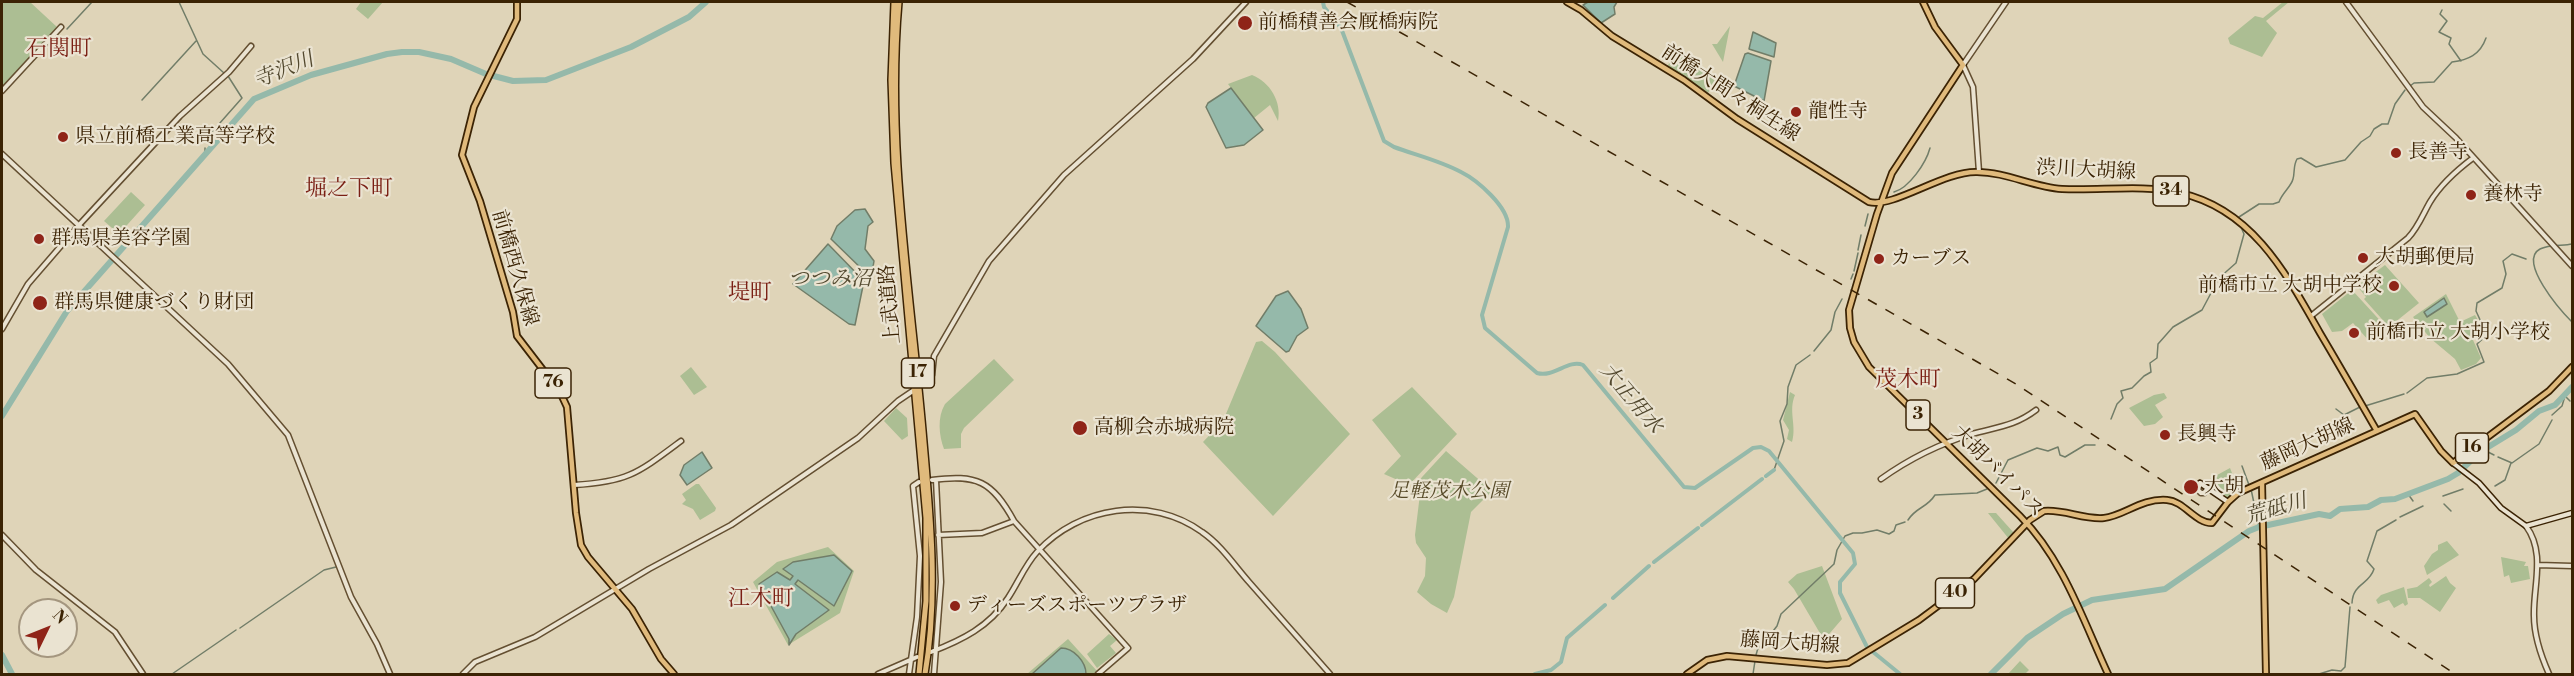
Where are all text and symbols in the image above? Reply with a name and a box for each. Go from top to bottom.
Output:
place label: 前橋積善会厩橋病院 [1258,11,1438,35]
marker: 前橋積善会厩橋病院 [1236,14,1254,32]
district label: 石関町 [26,37,92,63]
street label: 前橋大間々桐生線 [1656,40,1804,148]
water label: 寺沢川 [250,48,318,94]
place label: 龍性寺 [1808,100,1868,124]
marker: 龍性寺 [1789,105,1803,119]
place label: 県立前橋工業高等学校 [75,125,275,149]
marker: 県立前橋工業高等学校 [56,130,70,144]
place label: 長善寺 [2408,141,2468,165]
marker: 長善寺 [2389,146,2403,160]
street label: 渋川大胡線 [2035,156,2137,186]
road number: 34 [2153,176,2189,206]
district label: 堀之下町 [305,177,393,203]
place label: 養林寺 [2483,183,2543,207]
marker: 養林寺 [2464,188,2478,202]
street label: 前橋西久保線 [486,207,542,329]
place label: 群馬県美容学園 [51,227,191,251]
marker: 群馬県美容学園 [32,232,46,246]
place label: 大胡郵便局 [2375,246,2475,270]
place label: カーブス [1891,247,1971,271]
marker: 大胡郵便局 [2356,251,2370,265]
marker: カーブス [1872,252,1886,266]
street label: 上武道路 [876,263,906,345]
water label: つつみ沼 [788,267,872,293]
place label: 前橋市立 大胡中学校 [2198,274,2382,298]
marker: 前橋市立 大胡中学校 [2387,279,2401,293]
district label: 堤町 [728,281,772,307]
place label: 群馬県健康づくり財団 [54,291,254,315]
marker: 群馬県健康づくり財団 [31,294,49,312]
place label: 前橋市立 大胡小学校 [2366,321,2550,345]
marker: 前橋市立 大胡小学校 [2347,326,2361,340]
road number: 17 [902,358,934,388]
water label: 大正用水 [1593,359,1667,439]
road number: 76 [535,368,571,398]
district label: 茂木町 [1875,368,1941,394]
road number: 3 [1906,400,1930,430]
street label: 藤岡大胡線 [2257,414,2359,476]
place label: 高柳会赤城病院 [1094,416,1234,440]
marker: 高柳会赤城病院 [1071,419,1089,437]
street label: 大胡バイパス [1946,421,2048,523]
place label: 長興寺 [2177,423,2237,447]
marker: 長興寺 [2158,428,2172,442]
road number: 16 [2456,433,2488,463]
place label: 大胡 [2204,475,2244,499]
marker: 大胡 [2182,478,2200,496]
park label: 足軽茂木公園 [1389,480,1509,504]
water label: 荒砥川 [2242,489,2310,531]
road number: 40 [1936,578,1974,608]
district label: 江木町 [728,587,794,613]
place label: ディーズスポーツプラザ [967,594,1187,618]
north arrow [18,598,78,658]
marker: ディーズスポーツプラザ [948,599,962,613]
text: N [48,606,71,629]
street label: 藤岡大胡線 [1739,629,1841,659]

